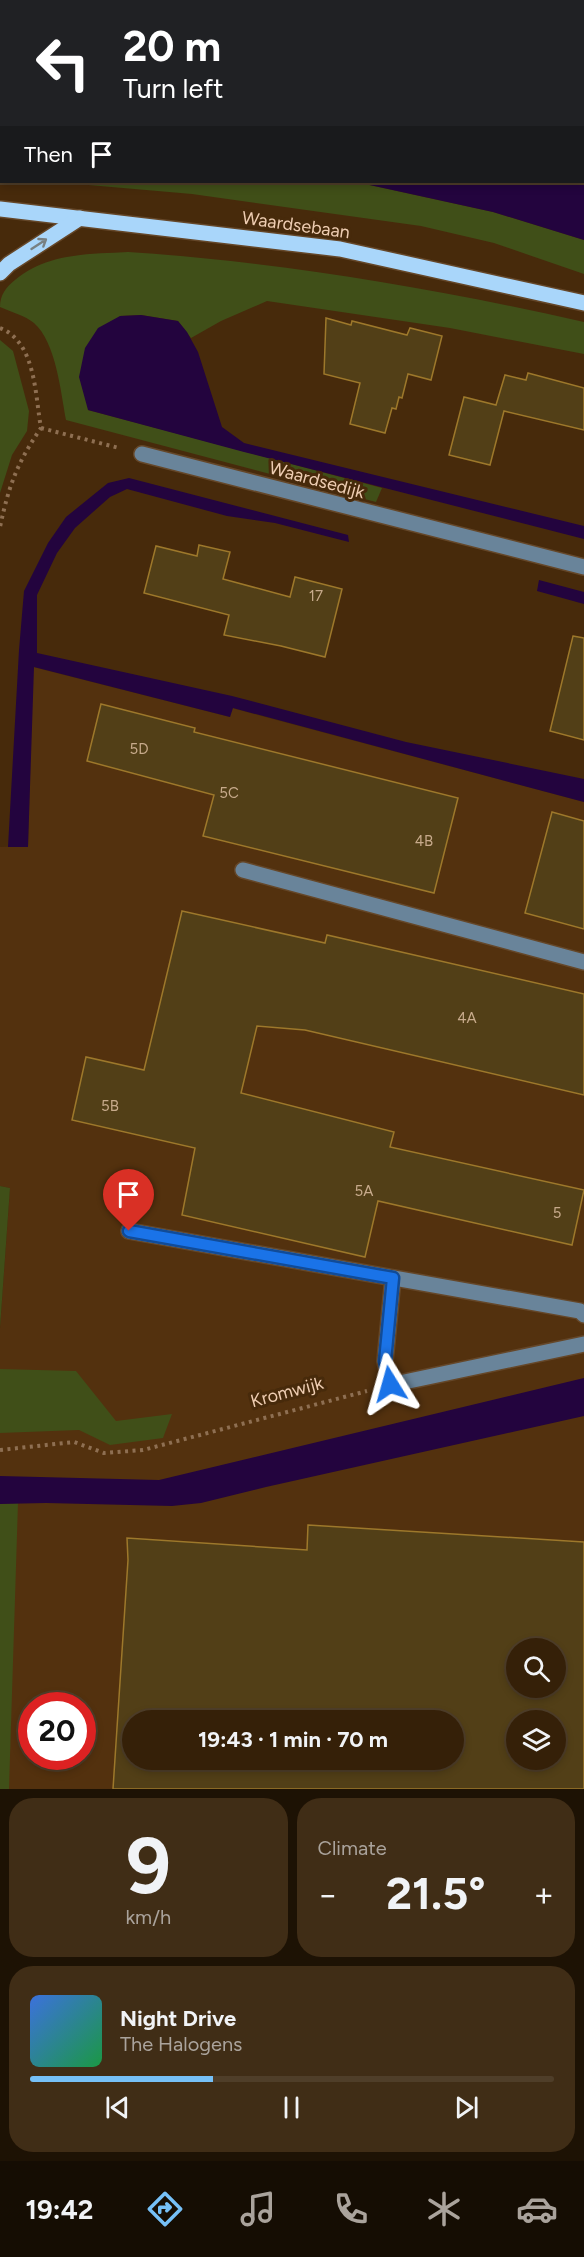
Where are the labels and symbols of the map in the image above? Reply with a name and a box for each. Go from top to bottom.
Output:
street label: Waardsebaan [241,207,351,243]
one-way arrow [30,238,47,250]
street label: Waardsedijk [267,457,367,503]
house number: 17 [309,587,323,605]
house number: 5D [130,740,148,758]
house number: 5C [219,784,239,802]
house number: 4B [415,832,433,850]
house number: 4A [457,1009,477,1027]
house number: 5B [101,1097,119,1115]
pin [103,1169,154,1231]
house number: 5A [355,1182,373,1200]
house number: 5 [553,1204,561,1222]
position arrow [358,1352,422,1416]
street label: Kromwijk [248,1372,326,1412]
speed limit sign: 20 [18,1692,96,1770]

